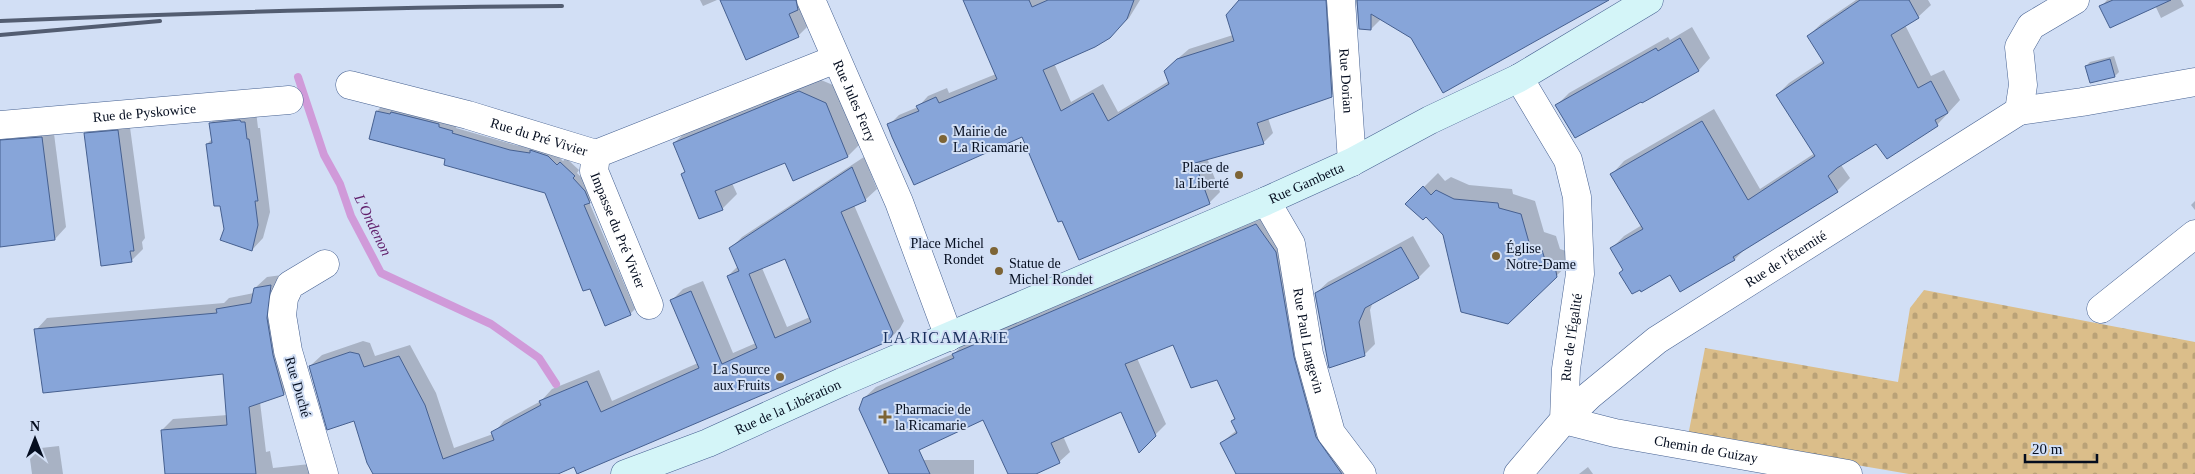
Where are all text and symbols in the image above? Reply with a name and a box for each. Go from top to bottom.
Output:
street label: Rue Dorian [1337,48,1356,114]
street label: Rue Jules Ferry [830,58,879,144]
street label: Rue de Pyskowice [92,101,197,124]
street label: Rue du Pré Vivier [489,115,590,159]
place label: Mairie de La Ricamarie [953,124,1029,155]
marker: Mairie de La Ricamarie [937,133,949,145]
street label: Rue Gambetta [1266,159,1347,206]
place label: Place de la Liberté [1175,160,1229,191]
marker: Place de la Liberté [1233,169,1245,181]
street label: Impasse du Pré Vivier [588,170,649,291]
water label: L'Ondenon [351,191,395,258]
street label: Rue de l'Éternité [1742,227,1829,290]
place label: Place Michel Rondet [911,236,984,267]
place label: Église Notre-Dame [1506,240,1576,272]
marker: Place Michel Rondet [988,245,1000,257]
marker: Église Notre-Dame [1490,250,1502,262]
place label: Statue de Michel Rondet [1009,256,1093,287]
marker: Statue de Michel Rondet [993,265,1005,277]
street label: Rue Paul Langevin [1291,287,1327,395]
street label: Rue de l'Égalité [1558,292,1585,382]
district label: LA RICAMARIE [883,329,1009,346]
street label: Rue Duché [282,355,314,419]
place label: La Source aux Fruits [713,362,770,393]
marker: La Source aux Fruits [774,371,786,383]
street label: Rue de la Libération [732,376,843,437]
place label: Pharmacie de la Ricamarie [895,402,971,433]
marker: Pharmacie de la Ricamarie [879,411,891,423]
north arrow [10,414,60,464]
text: N [30,419,40,434]
scale bar [2025,432,2098,464]
street label: Chemin de Guizay [1653,433,1759,465]
text: 20 m [2032,441,2063,457]

